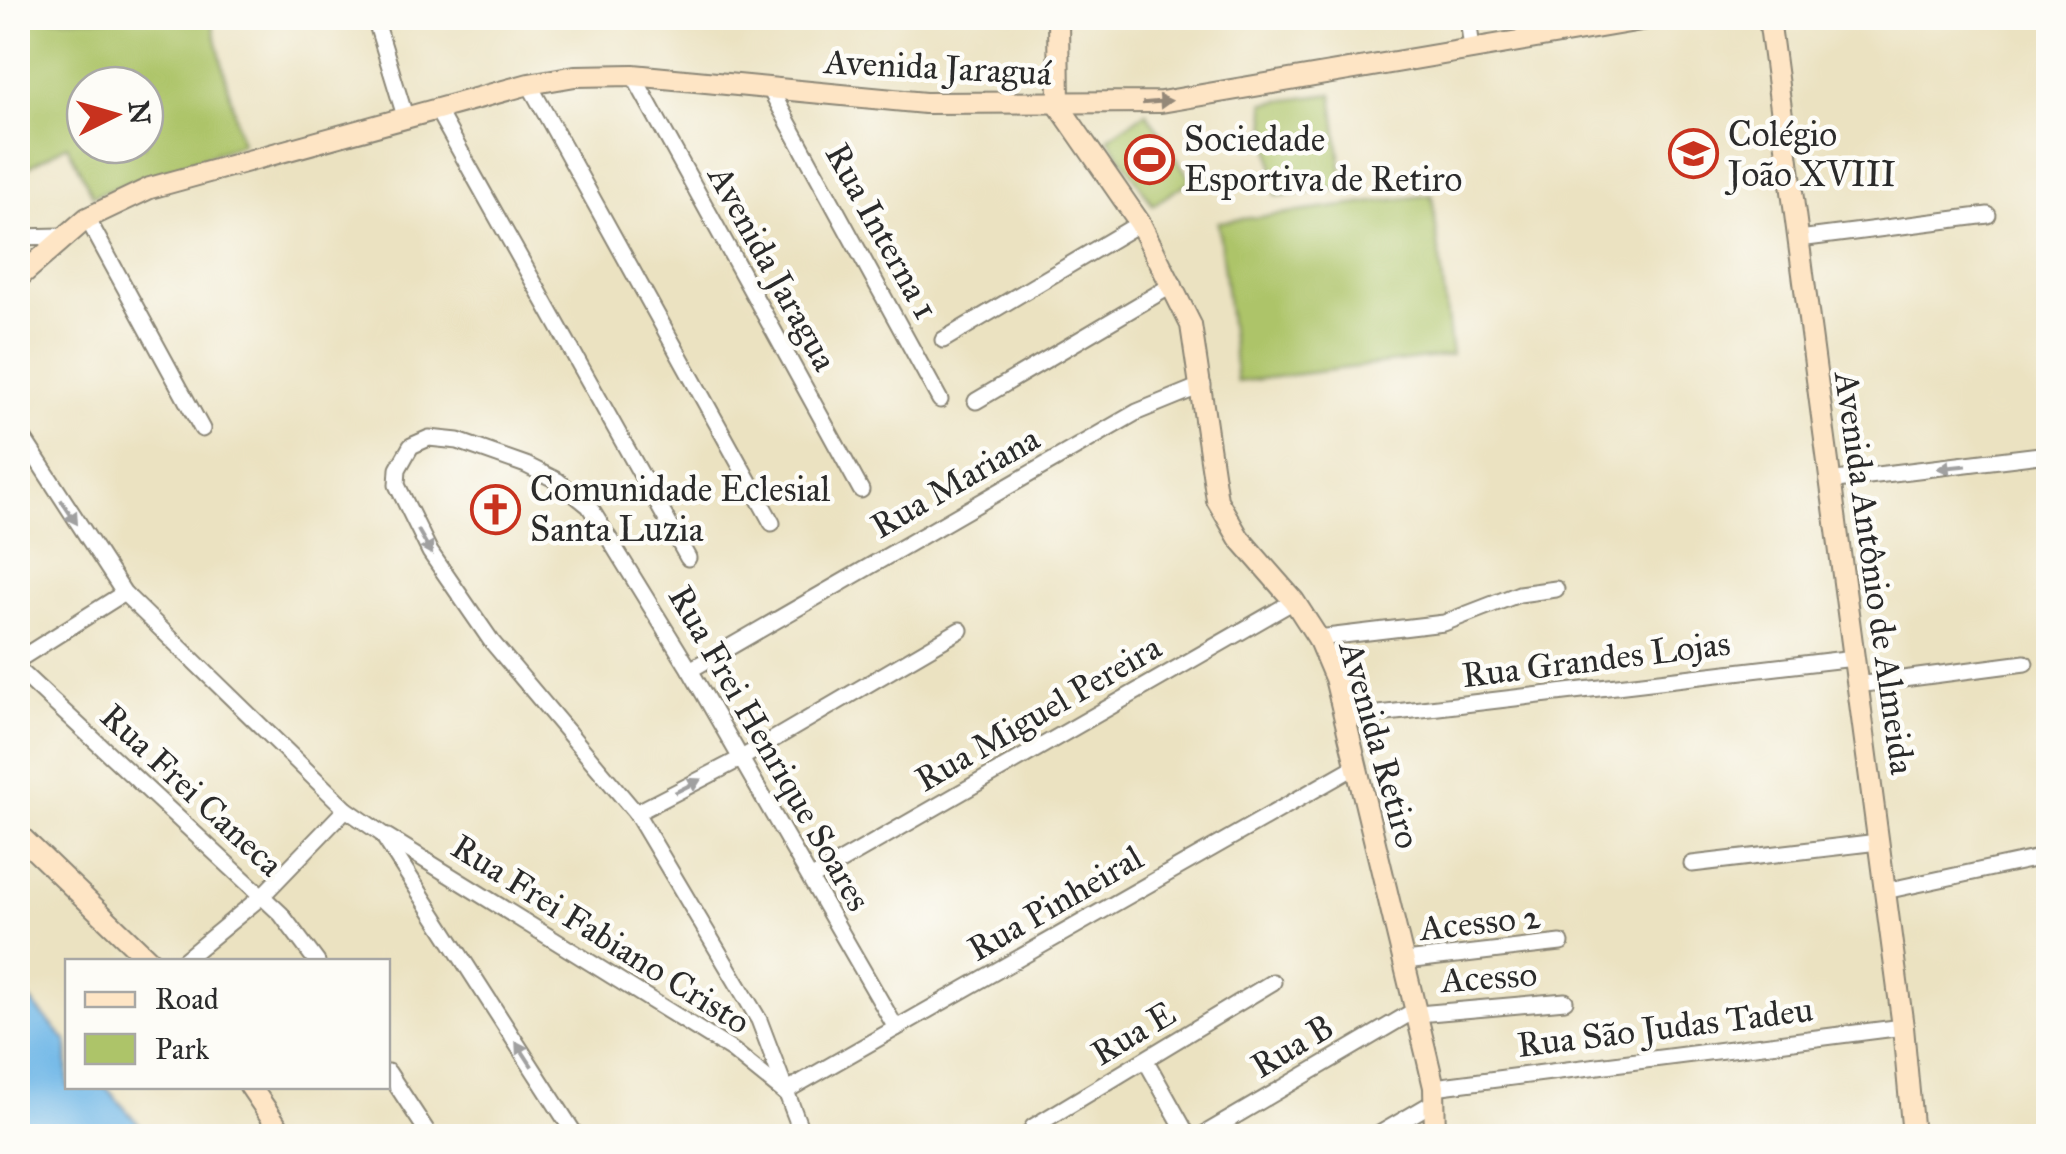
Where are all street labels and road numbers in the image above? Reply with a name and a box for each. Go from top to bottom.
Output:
street label: Avenida Jaraguá [821,40,1053,95]
street label: Rua Interna 1 [816,136,947,327]
street label: Avenida Jaragua [698,157,847,378]
street label: Avenida Antônio de Almeida [1825,367,1924,777]
street label: Rua Mariana [863,417,1047,548]
street label: Rua Frei Henrique Soares [659,578,880,919]
street label: Rua Grandes Lojas [1459,622,1733,697]
street label: Rua Miguel Pereira [908,626,1169,801]
street label: Avenida Retiro [1329,635,1430,854]
street label: Rua Frei Caneca [92,695,292,886]
street label: Rua Frei Fabiano Cristo [443,825,758,1044]
street label: Rua Pinheiral [960,836,1151,971]
street label: Acesso 2 [1416,895,1543,950]
street label: Acesso [1438,953,1539,1002]
street label: Rua São Judas Tadeu [1515,988,1815,1067]
street label: Rua E [1083,992,1183,1075]
street label: Rua B [1243,1005,1341,1088]

